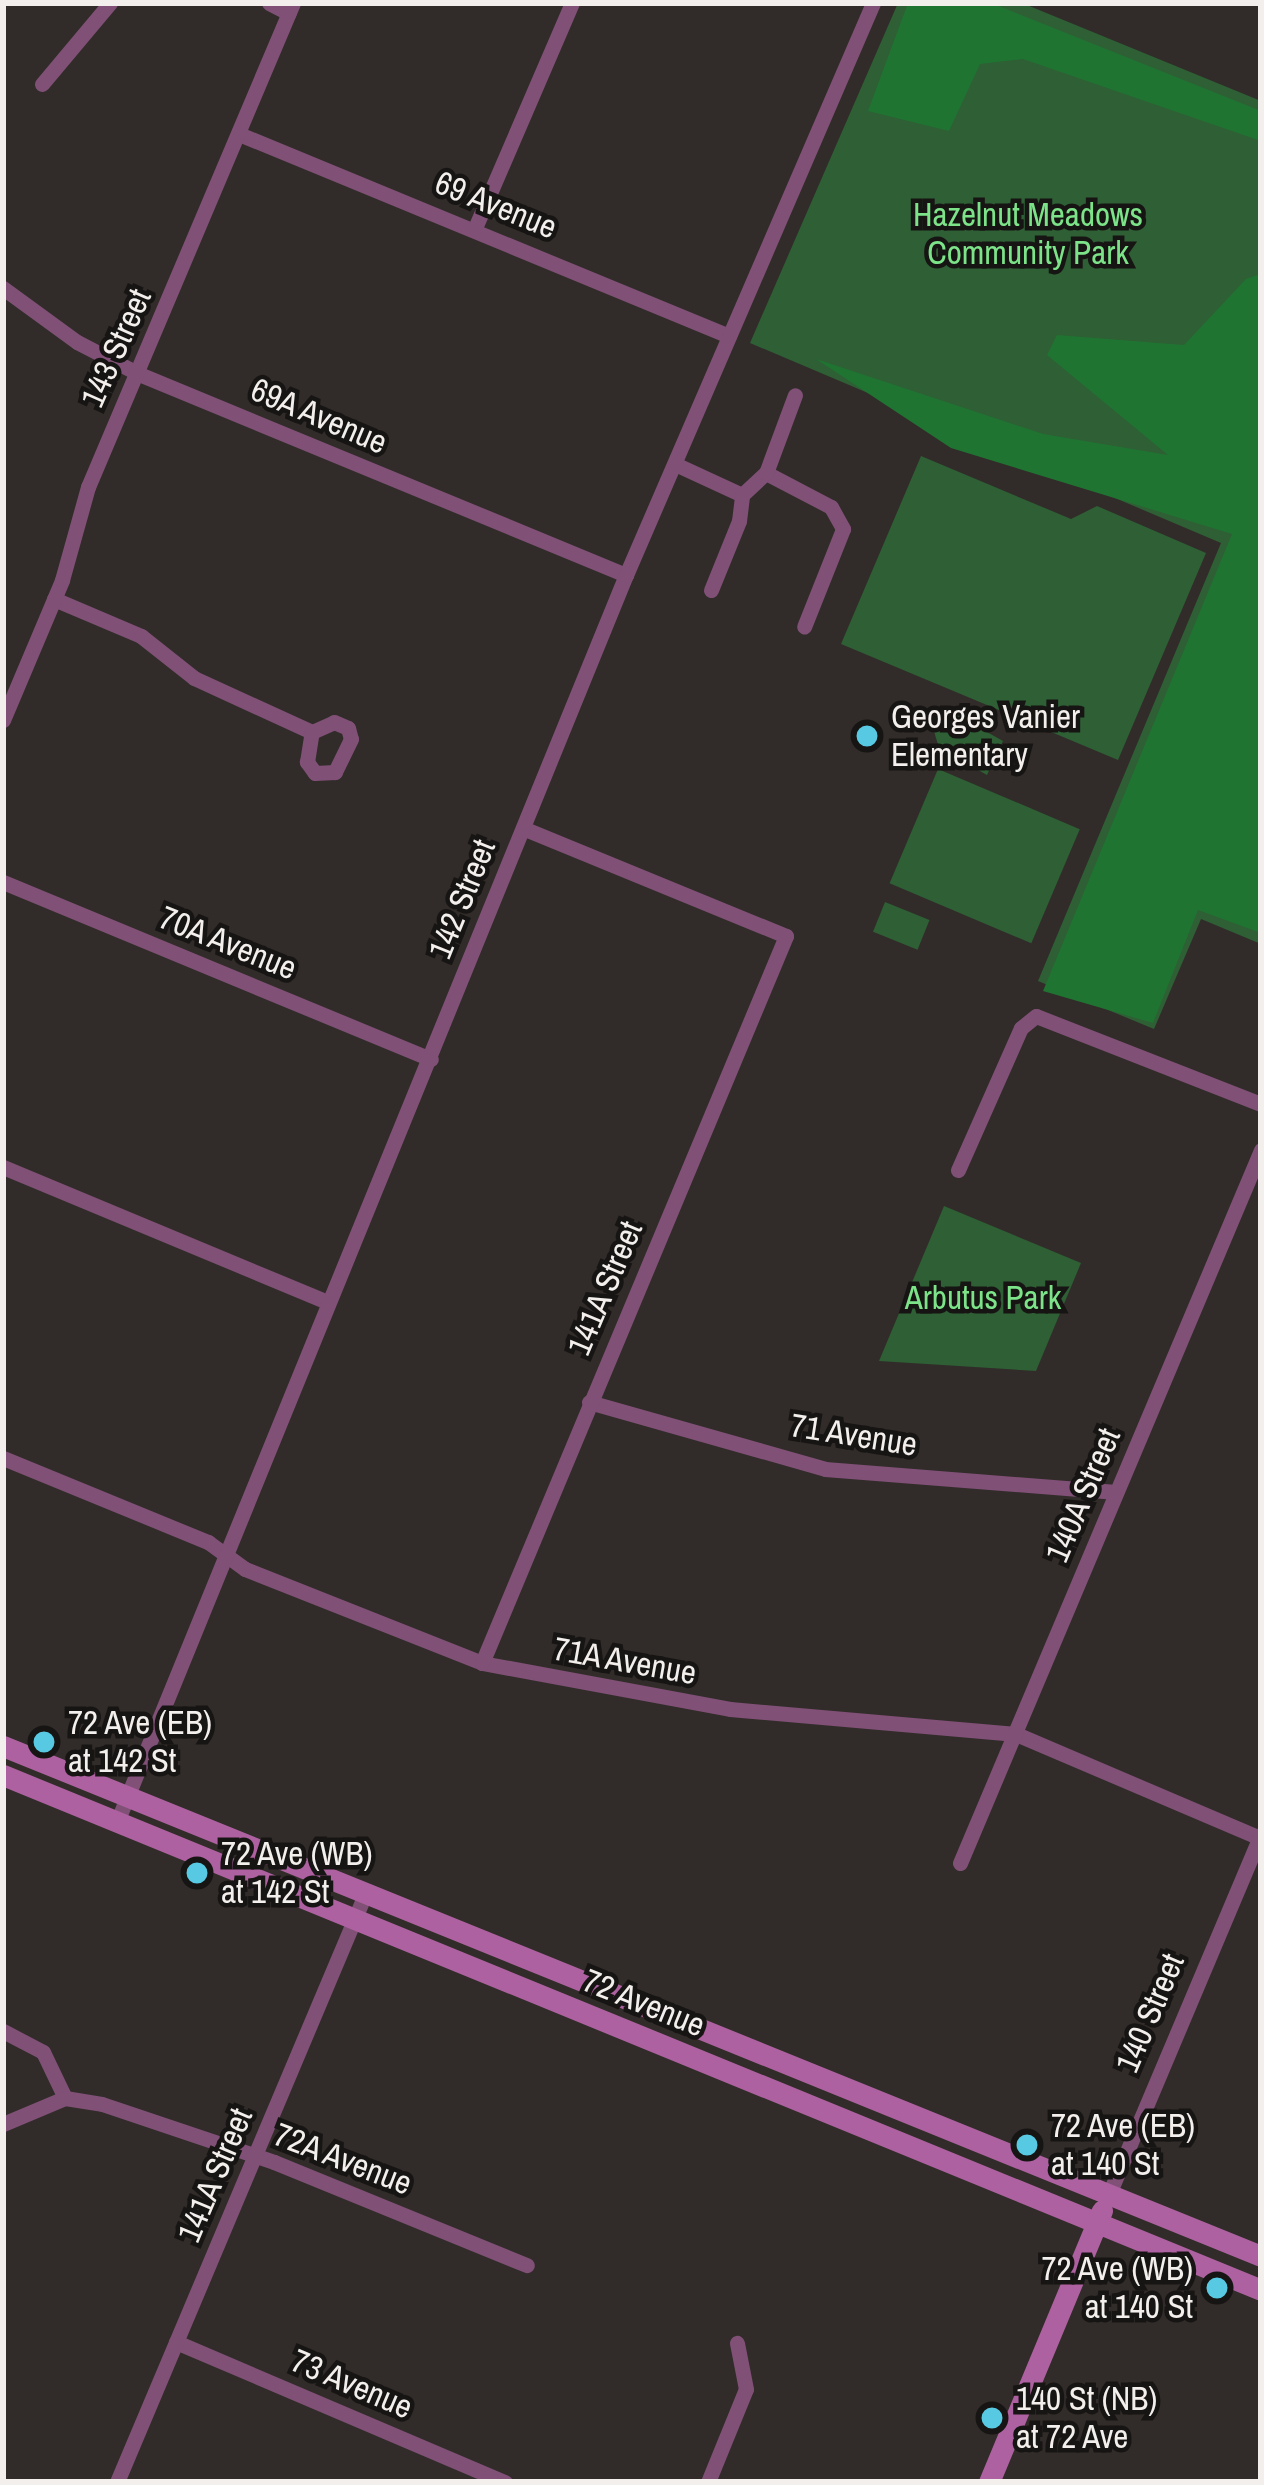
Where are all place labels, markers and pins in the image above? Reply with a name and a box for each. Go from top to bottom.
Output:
place label: Georges Vanier Elementary [891,697,1080,775]
marker: Georges Vanier Elementary [854,723,880,749]
place label: 72 Ave (EB) at 142 St [68,1703,213,1781]
marker: 72 Ave (EB) at 142 St [31,1729,57,1755]
place label: 72 Ave (WB) at 142 St [221,1834,374,1912]
marker: 72 Ave (WB) at 142 St [184,1860,210,1886]
place label: 72 Ave (EB) at 140 St [1051,2106,1196,2184]
marker: 72 Ave (EB) at 140 St [1014,2132,1040,2158]
place label: 72 Ave (WB) at 140 St [1040,2249,1193,2327]
marker: 72 Ave (WB) at 140 St [1204,2275,1230,2301]
place label: 140 St (NB) at 72 Ave [1016,2379,1157,2457]
marker: 140 St (NB) at 72 Ave [979,2405,1005,2431]

